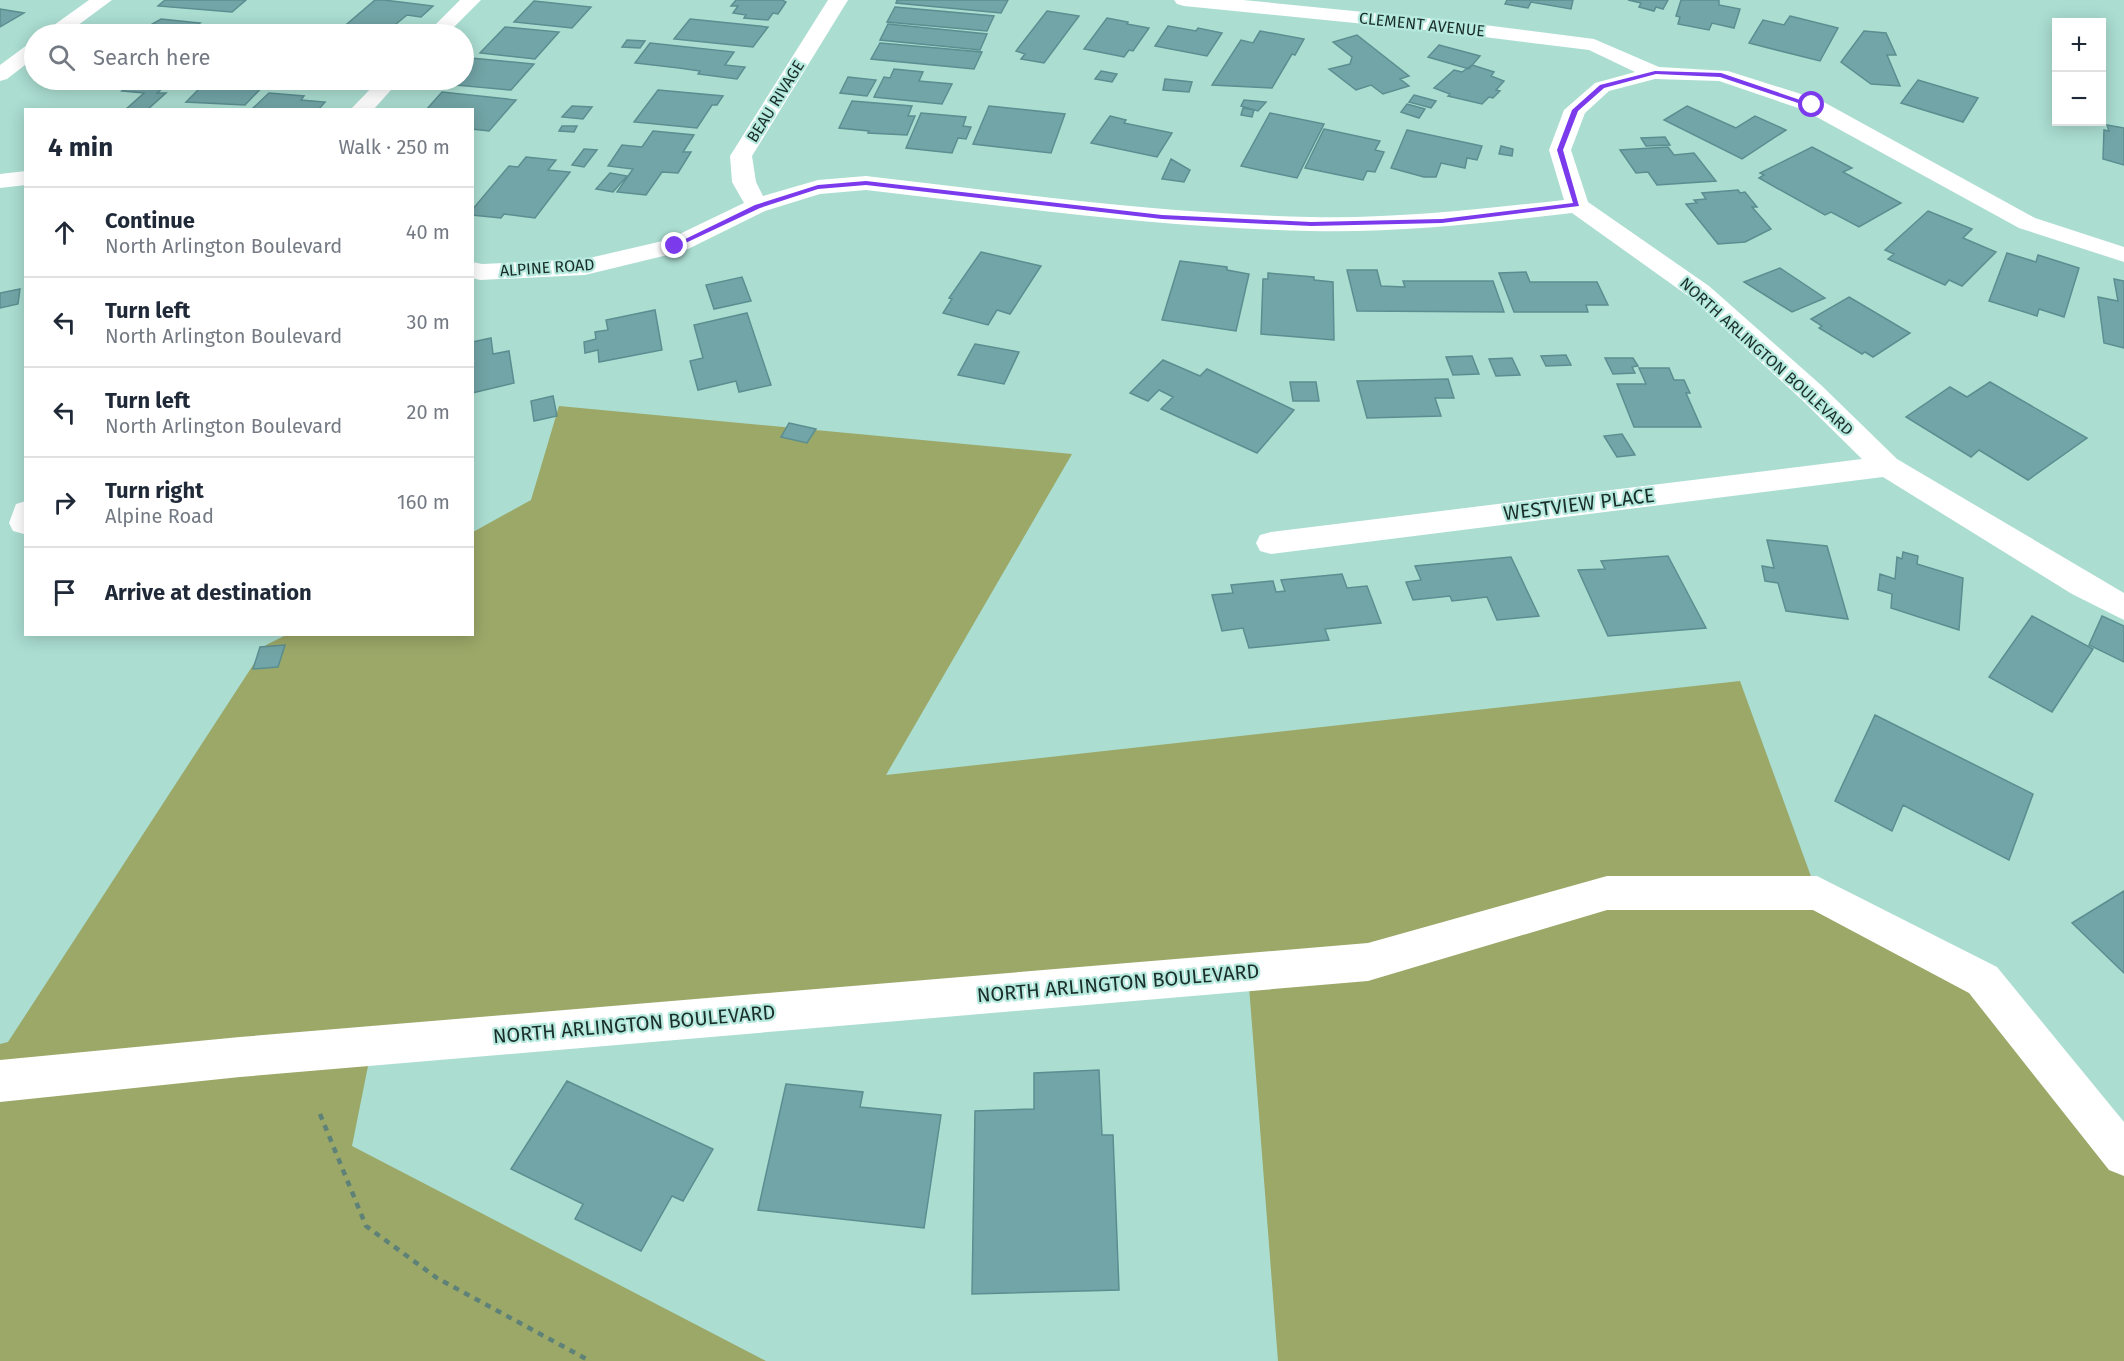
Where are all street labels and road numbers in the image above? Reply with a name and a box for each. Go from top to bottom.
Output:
street label: CLEMENT AVENUE [1358,8,1486,41]
street label: BEAU RIVAGE [743,57,808,146]
street label: ALPINE ROAD [499,255,595,280]
street label: NORTH ARLINGTON BOULEVARD [1676,273,1857,439]
street label: WESTVIEW PLACE [1502,483,1656,525]
street label: NORTH ARLINGTON BOULEVARD [976,959,1260,1007]
street label: NORTH ARLINGTON BOULEVARD [492,1000,776,1048]

